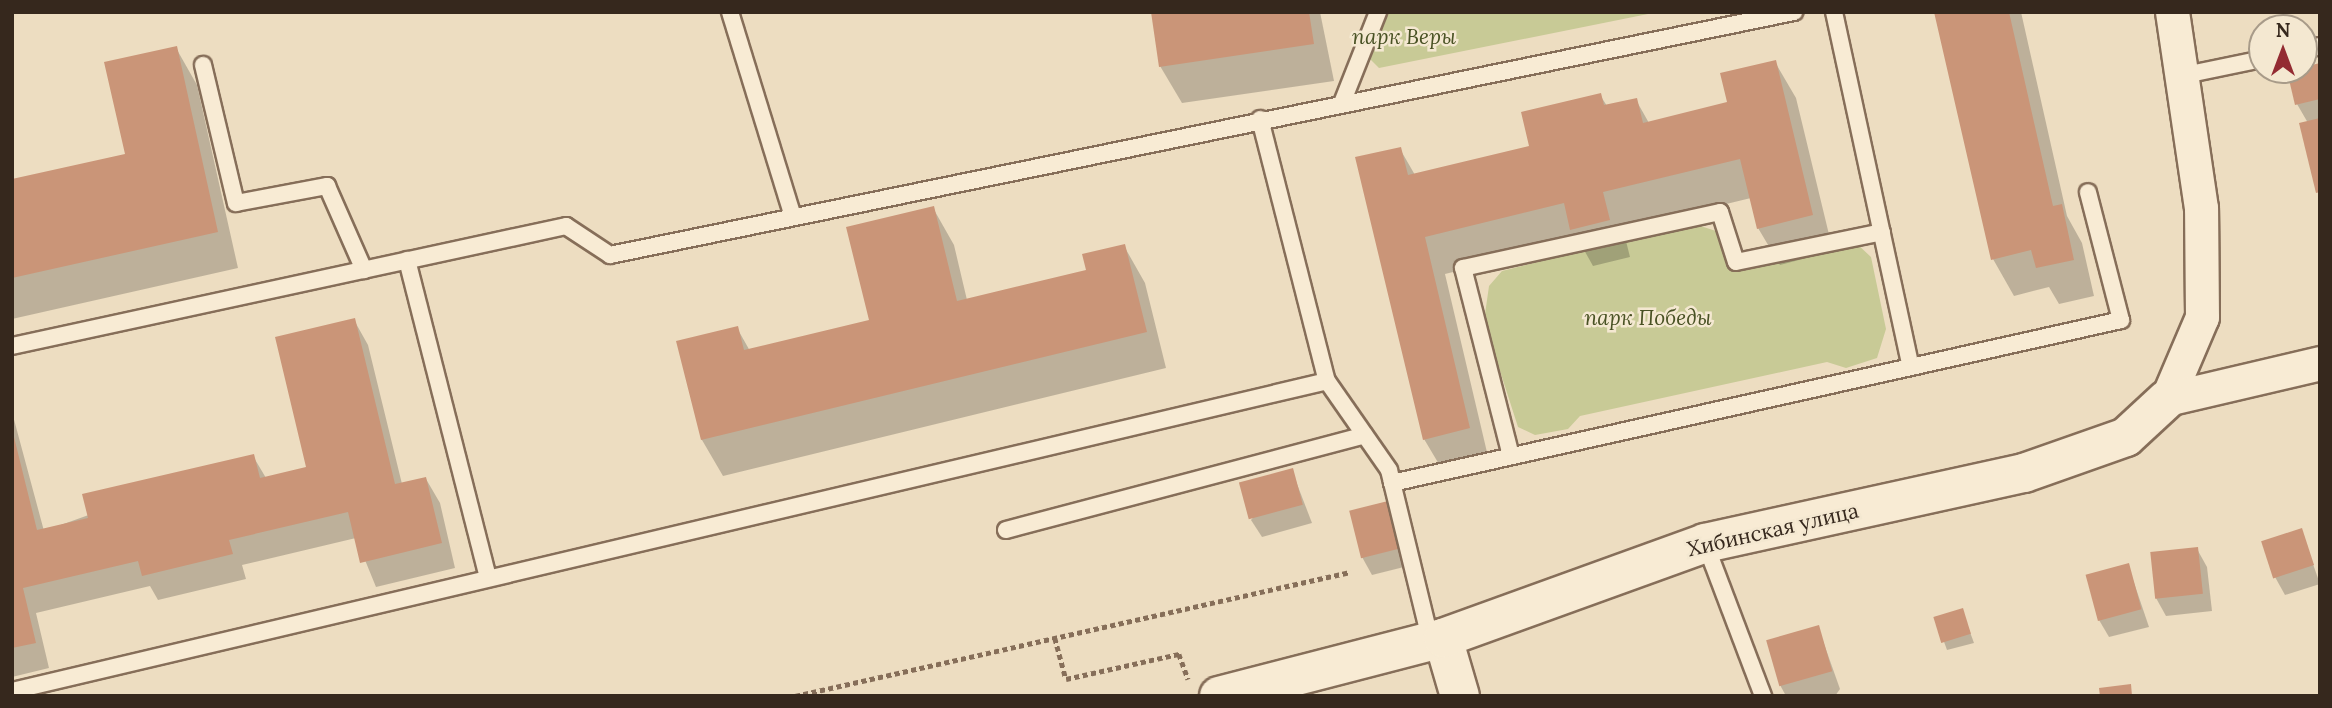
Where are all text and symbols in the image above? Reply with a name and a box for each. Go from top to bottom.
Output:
north arrow [2248,14,2318,84]
text: N [2276,18,2290,42]
park label: парк Веры [1352,24,1456,50]
park label: парк Победы [1584,305,1712,331]
street label: Хибинская улица [1685,498,1861,562]

